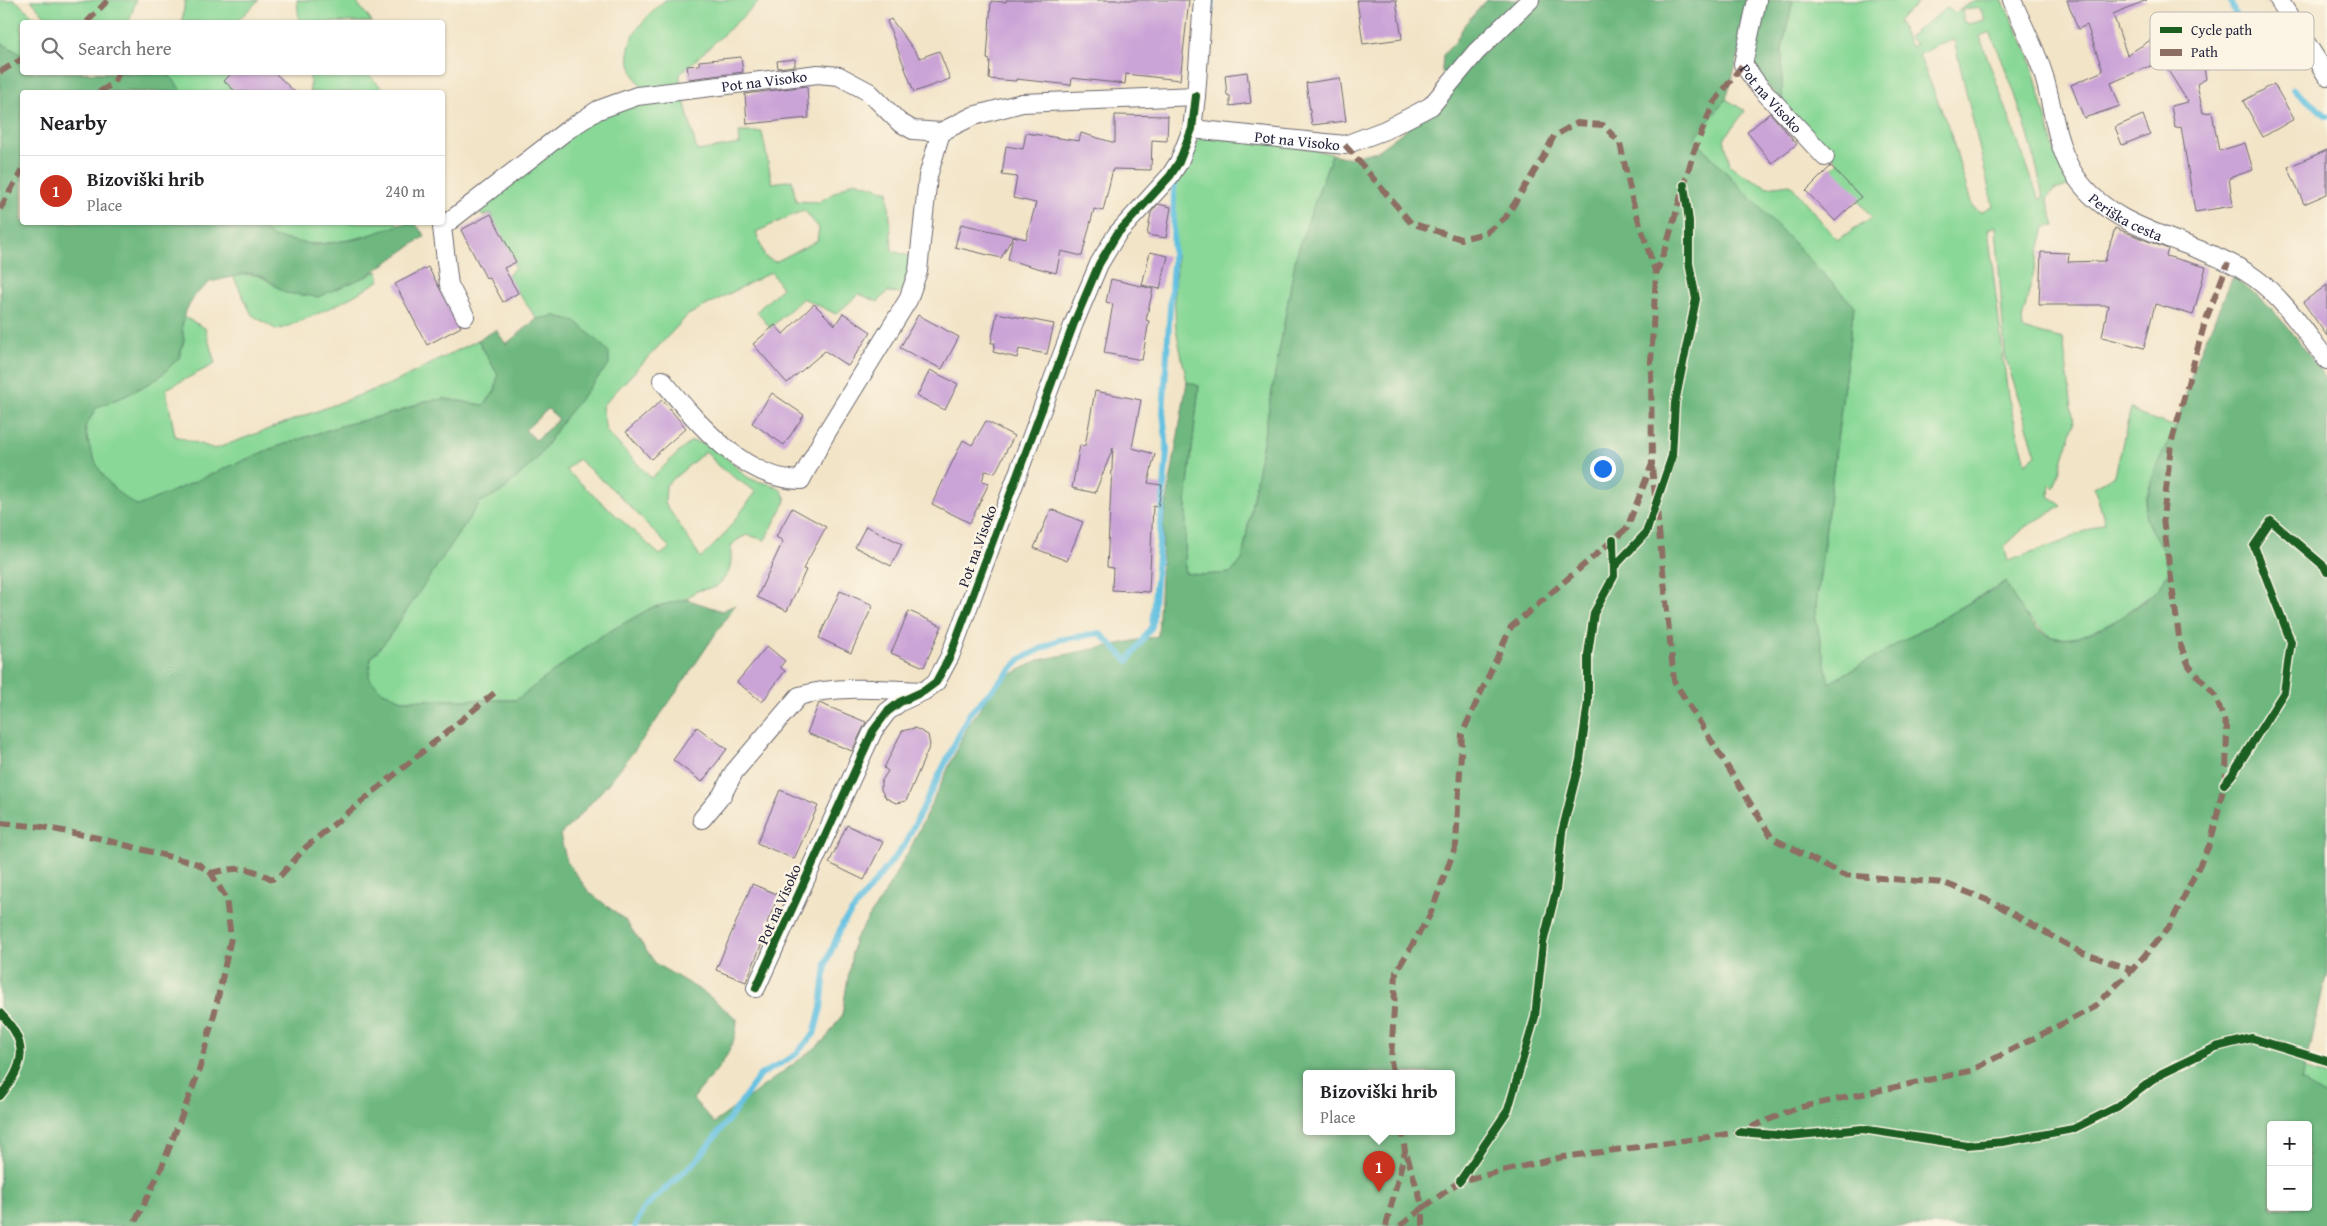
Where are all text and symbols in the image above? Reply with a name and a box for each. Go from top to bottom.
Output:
legend [2150,12,2314,70]
search box [20,20,445,75]
text: Cycle path [2191,20,2252,40]
icon: search [38,34,66,62]
text: Search here [78,34,172,62]
text: Path [2191,42,2218,62]
street label: Pot na Visoko [1735,59,1808,138]
street label: Pot na Visoko [720,65,808,96]
text: Nearby [40,107,107,138]
street label: Pot na Visoko [1254,125,1342,155]
text: Bizoviški hrib [87,165,204,193]
text: 1 [52,179,60,203]
text: 240 m [385,179,425,203]
street label: Periška cesta [2085,188,2166,245]
text: Place [87,193,122,217]
your location [1590,456,1616,482]
street label: Pot na Visoko [952,502,1002,590]
street label: Pot na Visoko [752,860,806,947]
popup [1303,1070,1455,1135]
text: Bizoviški hrib [1320,1077,1438,1105]
text: Place [1320,1105,1356,1129]
map controls [2267,1121,2312,1211]
button: + [2267,1121,2312,1166]
pin: 1 [1363,1151,1395,1192]
button: − [2267,1166,2312,1211]

